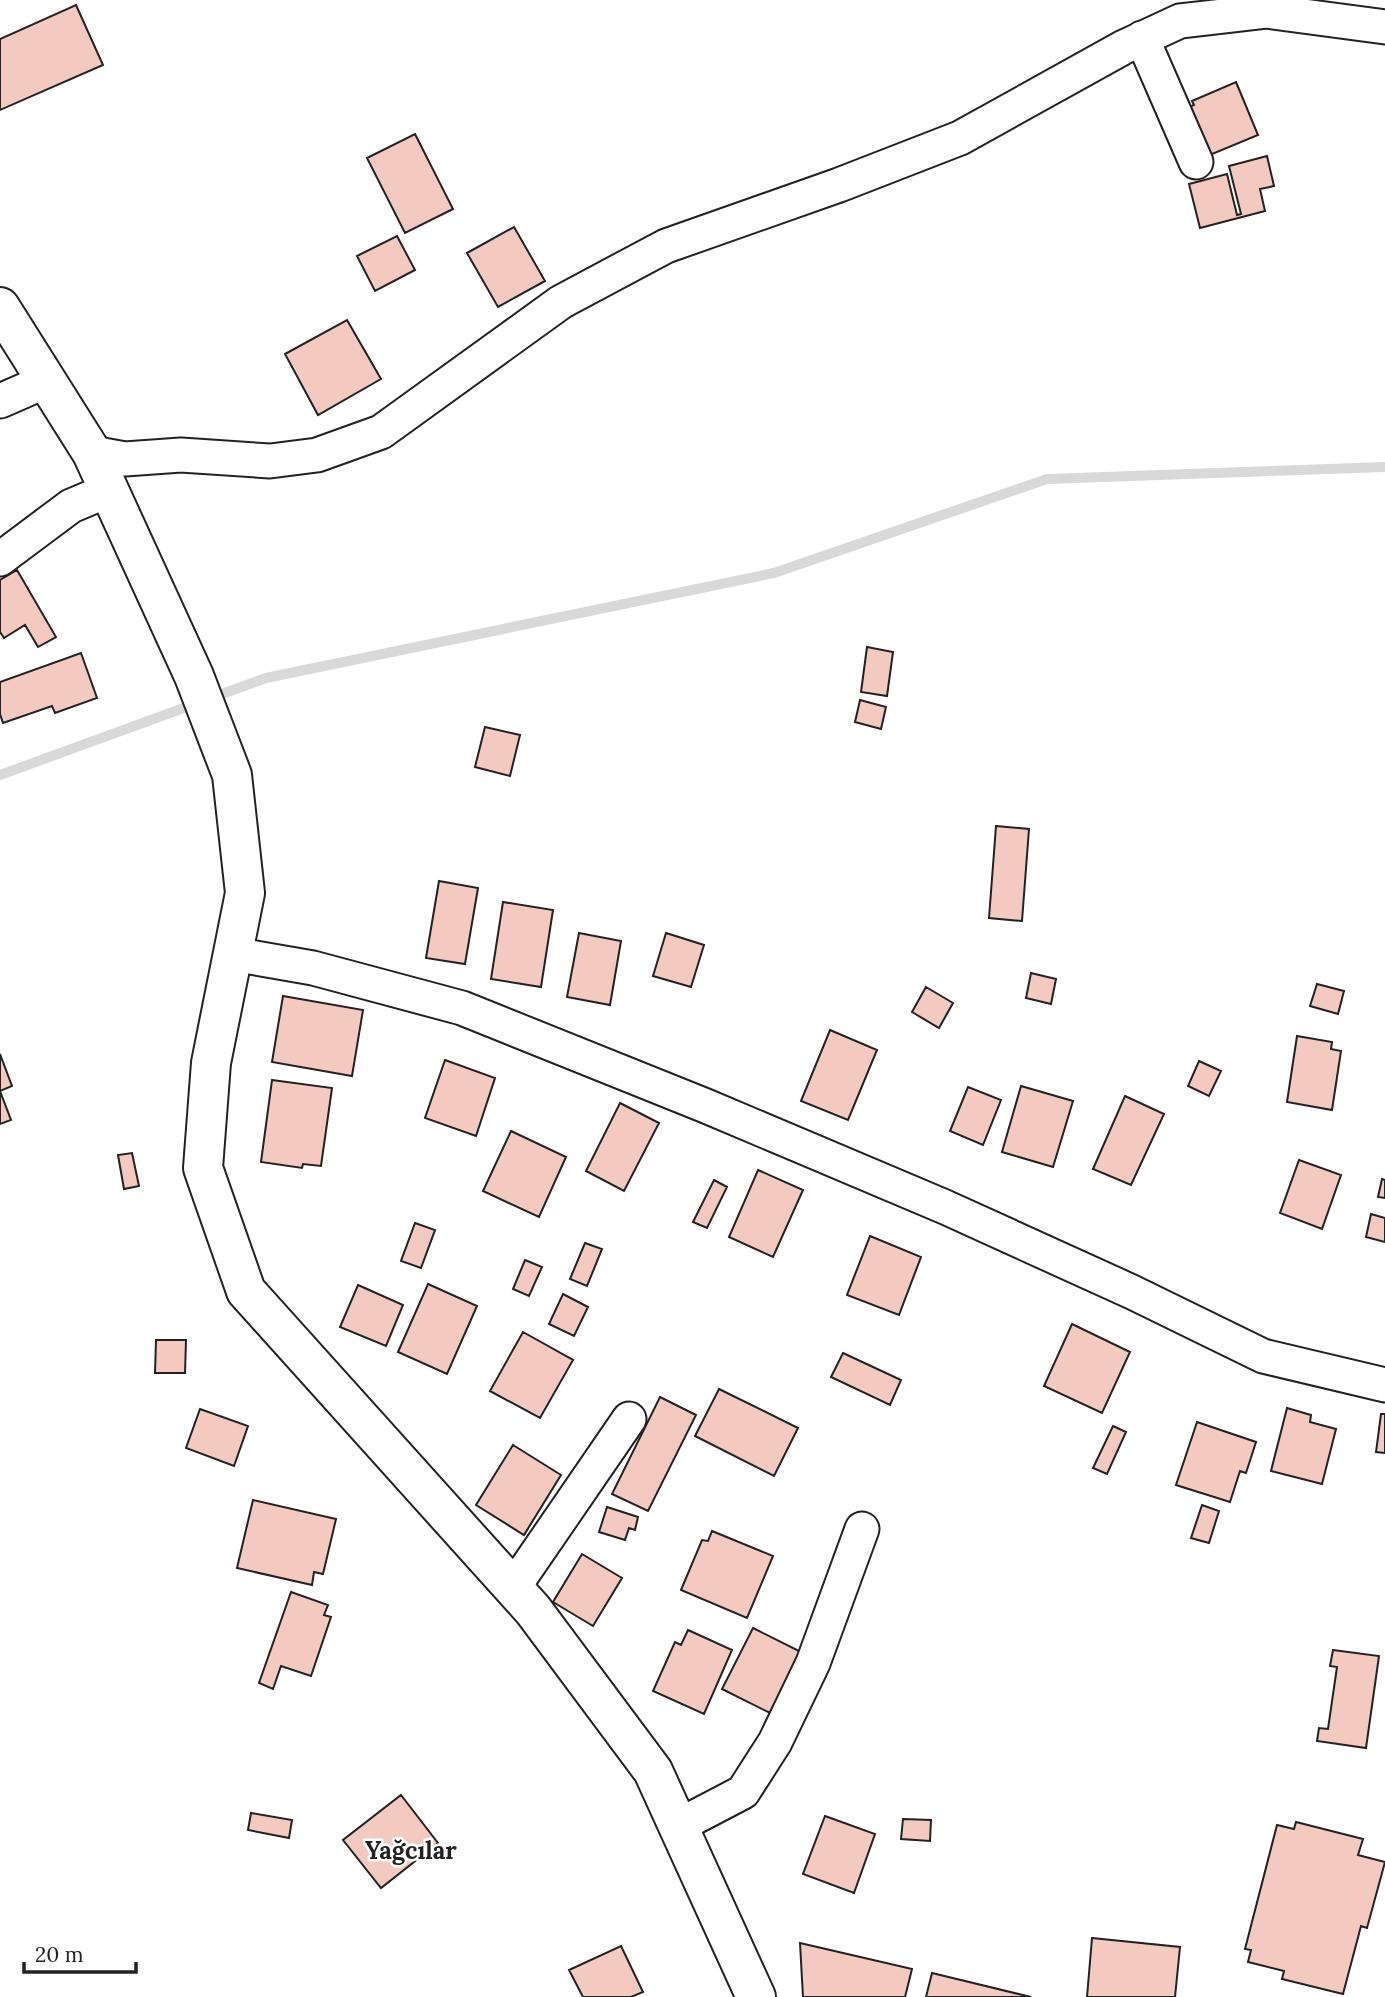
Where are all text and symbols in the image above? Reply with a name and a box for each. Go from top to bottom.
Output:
district label: Yağcılar [365,1835,457,1866]
scale bar [24,1930,136,1974]
text: 20 m [35,1941,84,1968]

